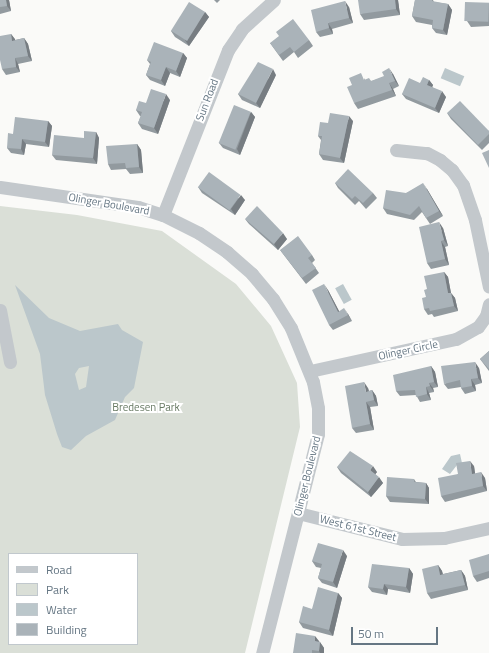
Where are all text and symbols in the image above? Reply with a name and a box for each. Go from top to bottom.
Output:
street label: Sun Road [193,77,221,123]
street label: Olinger Boulevard [67,190,151,218]
street label: Olinger Circle [377,337,439,363]
park label: Bredesen Park [112,400,180,414]
street label: Olinger Boulevard [291,435,323,517]
street label: West 61st Street [318,512,398,544]
legend [8,553,138,645]
text: Road [46,560,72,579]
text: Park [46,580,69,599]
text: Water [46,600,77,619]
scale bar [353,619,440,645]
text: Building [46,620,87,639]
text: 50 m [358,624,384,643]

